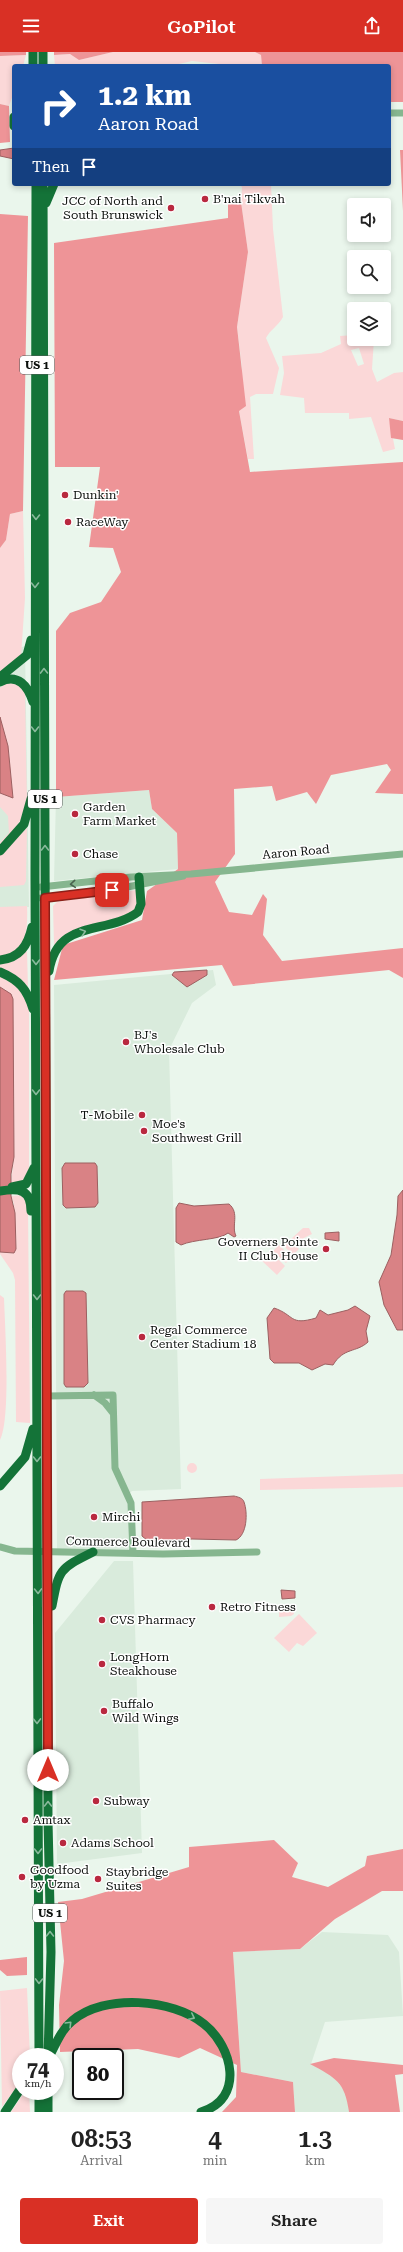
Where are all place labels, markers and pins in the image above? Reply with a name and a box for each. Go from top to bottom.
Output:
place label: B'nai Tikvah [213,192,285,206]
place label: JCC of North and South Brunswick [62,194,163,222]
marker: B'nai Tikvah [200,194,210,204]
marker: JCC of North and South Brunswick [166,203,176,213]
place label: Dunkin' [73,488,119,502]
marker: Dunkin' [60,490,70,500]
place label: RaceWay [76,515,129,529]
marker: RaceWay [63,517,73,527]
place label: Garden Farm Market [83,800,157,828]
marker: Garden Farm Market [70,809,80,819]
place label: Chase [83,847,119,861]
marker: Chase [70,849,80,859]
pin [95,873,129,907]
place label: BJ's Wholesale Club [134,1028,225,1056]
marker: BJ's Wholesale Club [121,1037,131,1047]
place label: T-Mobile [81,1108,134,1122]
marker: T-Mobile [137,1110,147,1120]
place label: Moe's Southwest Grill [152,1117,242,1145]
marker: Moe's Southwest Grill [139,1126,149,1136]
place label: Governers Pointe II Club House [218,1235,318,1263]
marker: Governers Pointe II Club House [321,1244,331,1254]
place label: Regal Commerce Center Stadium 18 [150,1323,257,1351]
marker: Regal Commerce Center Stadium 18 [137,1332,147,1342]
place label: Mirchi [102,1510,141,1524]
marker: Mirchi [89,1512,99,1522]
place label: Retro Fitness [220,1600,296,1614]
marker: Retro Fitness [207,1602,217,1612]
place label: CVS Pharmacy [110,1613,197,1627]
marker: CVS Pharmacy [97,1615,107,1625]
place label: LongHorn Steakhouse [110,1650,177,1678]
marker: LongHorn Steakhouse [97,1659,107,1669]
place label: Buffalo Wild Wings [112,1697,179,1725]
marker: Buffalo Wild Wings [99,1706,109,1716]
place label: Subway [104,1794,150,1808]
marker: Subway [91,1796,101,1806]
place label: Amtax [33,1813,70,1827]
marker: Amtax [20,1815,30,1825]
place label: Adams School [71,1836,154,1850]
marker: Adams School [58,1838,68,1848]
place label: Goodfood by Uzma [30,1863,89,1891]
place label: Staybridge Suites [106,1865,169,1893]
marker: Goodfood by Uzma [17,1872,27,1882]
marker: Staybridge Suites [93,1874,103,1884]

